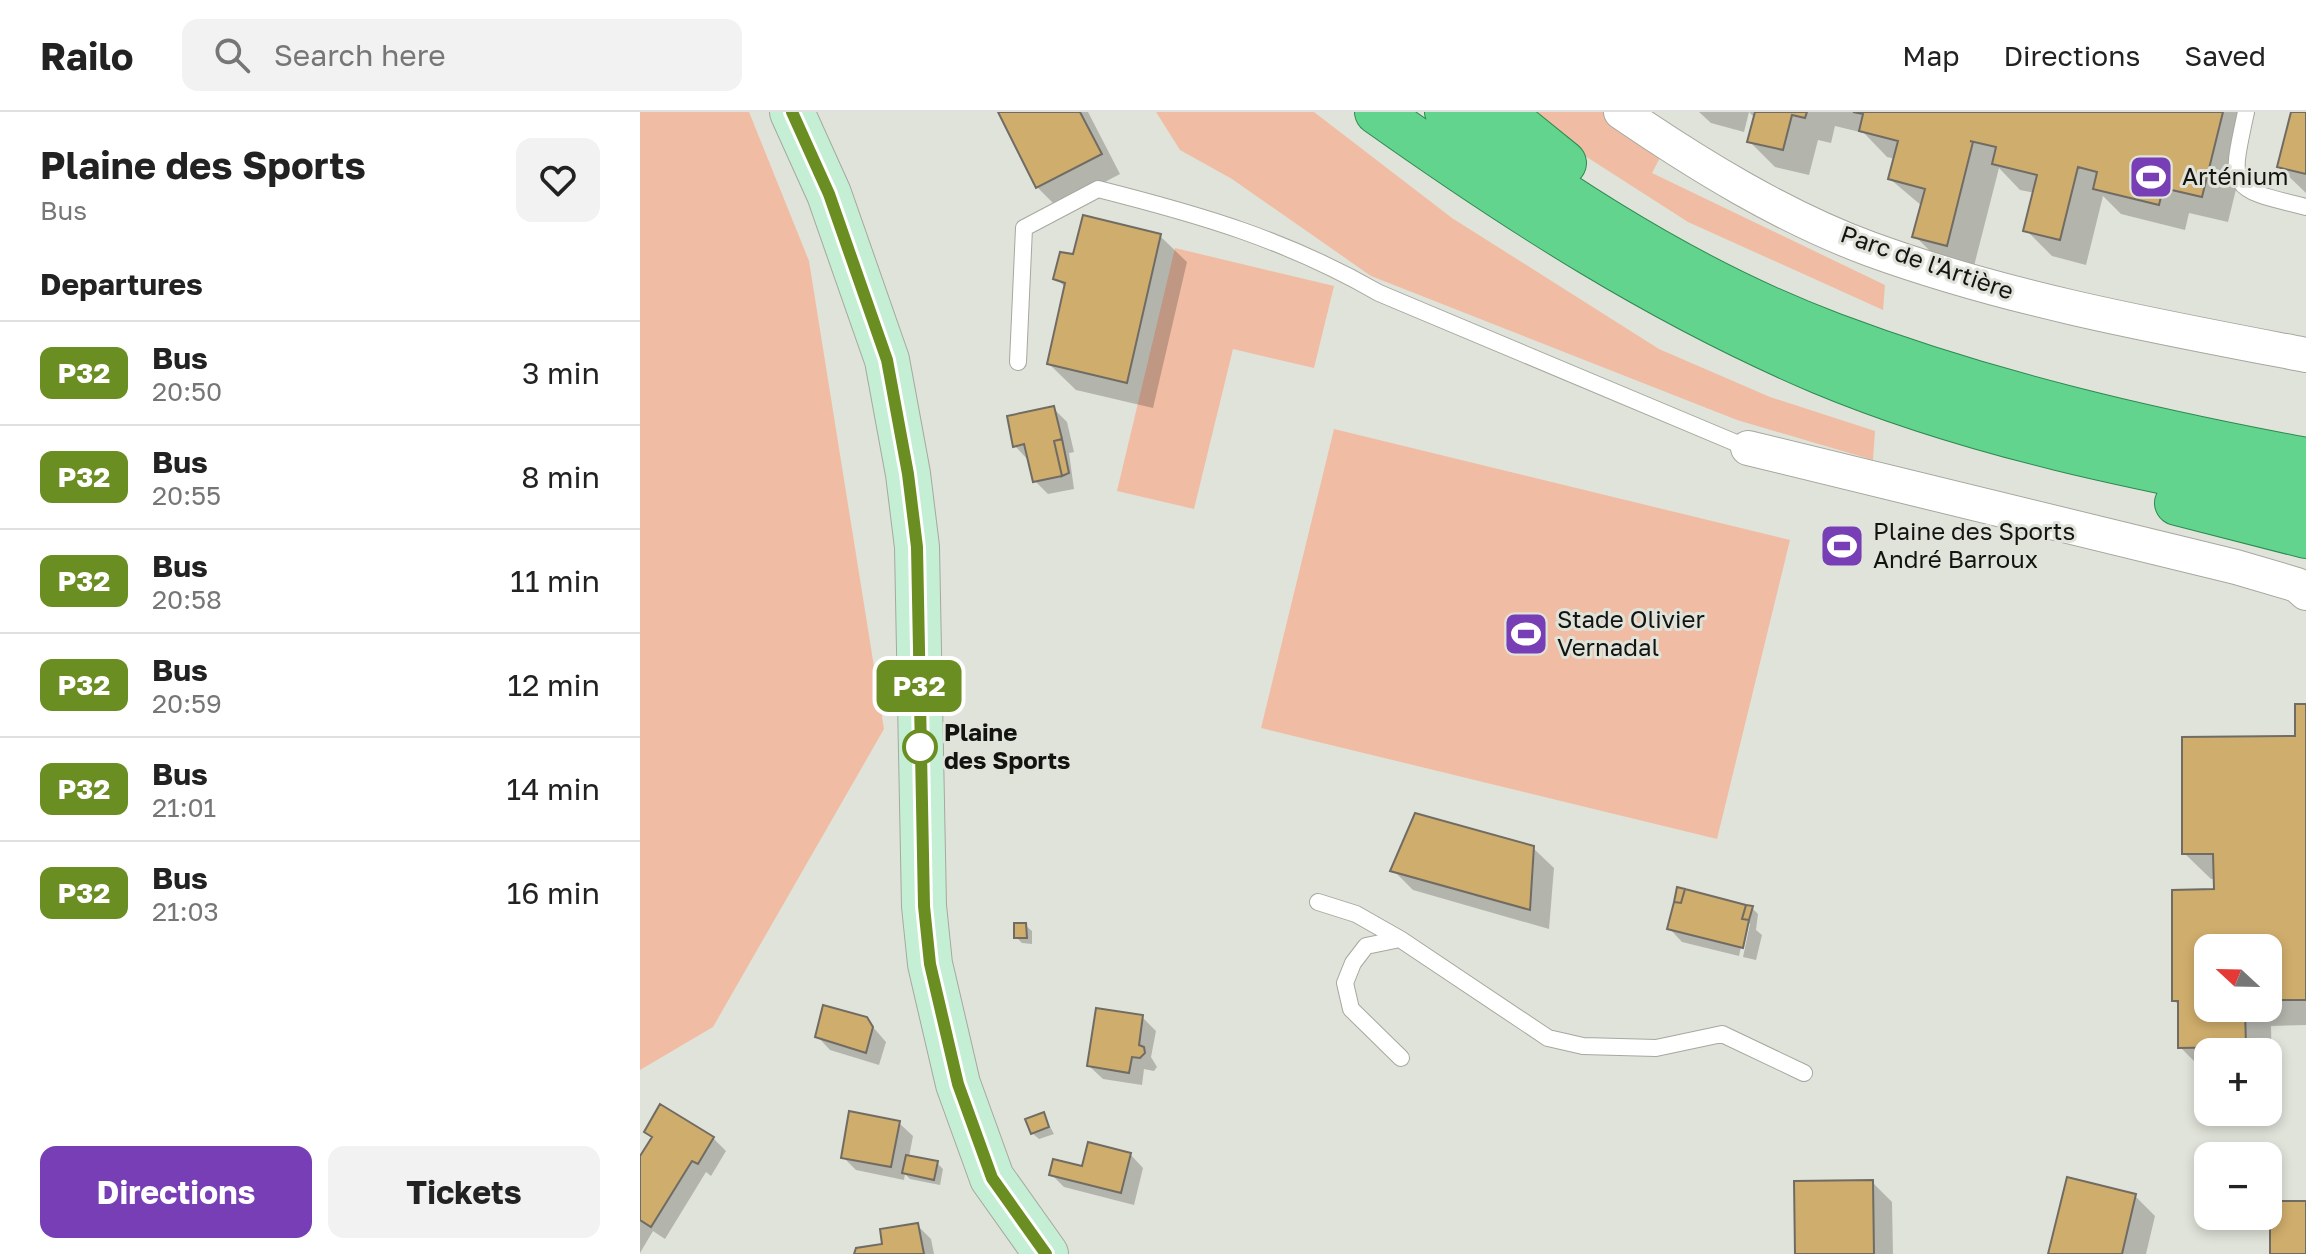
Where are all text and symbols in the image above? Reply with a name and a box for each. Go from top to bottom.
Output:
search box [182,19,742,91]
text: Railo [40,33,134,78]
icon: search [210,33,254,77]
text: Search here [274,37,446,73]
text: Map [1902,39,1959,72]
text: Directions [2003,39,2140,72]
text: Saved [2184,39,2266,72]
button: heart [516,138,600,222]
text: Plaine des Sports [40,142,366,187]
sports icon: Arténium [2127,153,2175,201]
place label: Arténium [2182,161,2288,190]
text: Bus [40,195,87,226]
street label: Parc de l'Artière [1837,218,2018,305]
text: Departures [40,266,203,302]
text: Bus [152,340,208,376]
text: 3 min [522,355,600,391]
text: P32 [58,356,110,389]
text: 20:50 [152,376,222,407]
text: Bus [152,444,208,480]
text: 8 min [521,459,600,495]
text: P32 [58,460,110,493]
text: 20:55 [152,480,221,511]
place label: Plaine des Sports André Barroux [1873,516,2075,573]
sports icon: Plaine des Sports André Barroux [1818,522,1866,570]
text: Bus [152,548,208,584]
text: 11 min [510,563,600,599]
text: P32 [58,564,110,597]
text: 20:58 [152,584,222,615]
place label: Stade Olivier Vernadal [1557,604,1705,661]
sports icon: Stade Olivier Vernadal [1502,610,1550,658]
text: Bus [152,652,208,688]
line badge: P32 [873,660,965,712]
text: 12 min [508,667,600,703]
text: P32 [58,668,110,701]
text: P32 [893,669,945,702]
text: 20:59 [152,688,222,719]
place label: Plaine des Sports [944,717,1070,774]
marker: Plaine des Sports [903,730,937,764]
text: Bus [152,756,208,792]
text: 14 min [507,771,600,807]
text: P32 [58,772,110,805]
text: 21:01 [152,792,216,823]
text: Bus [152,860,208,896]
text: 16 min [507,875,600,911]
text: P32 [58,876,110,909]
text: 21:03 [152,896,219,927]
north arrow [2194,934,2282,1022]
map controls [2194,934,2282,1230]
button: + [2194,1038,2282,1126]
button: − [2194,1142,2282,1230]
button: Directions [40,1146,312,1238]
button: Tickets [328,1146,600,1238]

